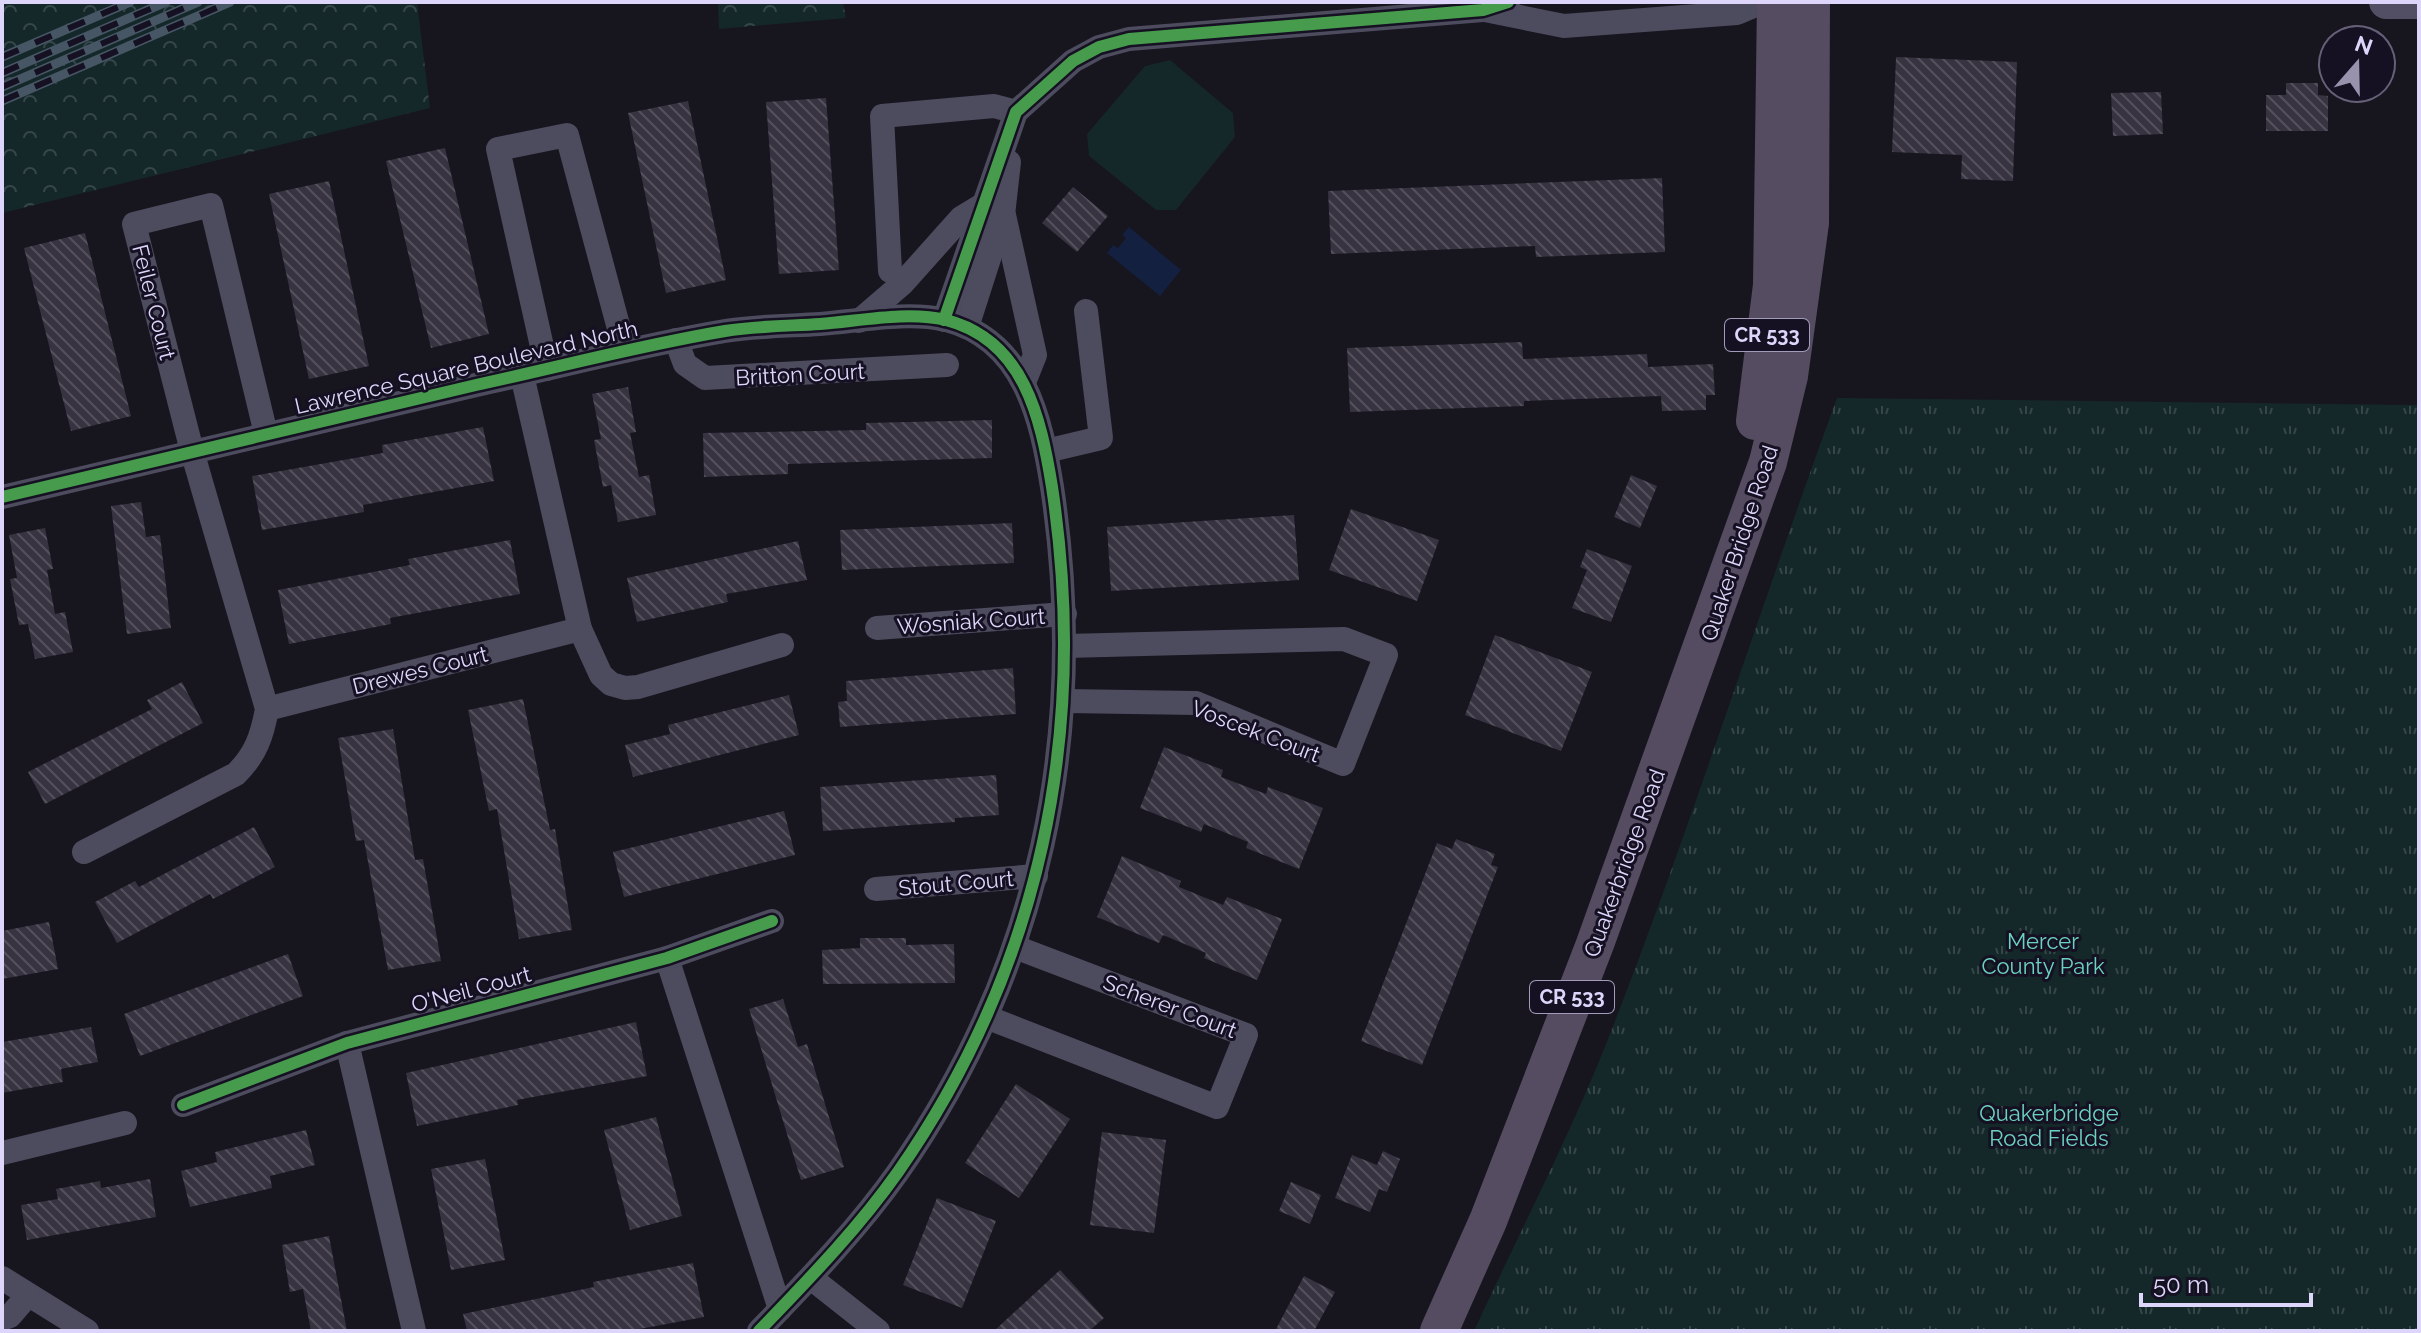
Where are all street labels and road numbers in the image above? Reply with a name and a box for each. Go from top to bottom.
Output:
street label: Feiler Court [127,242,181,363]
street label: Lawrence Square Boulevard North [292,315,640,419]
road number: CR 533 [1725,319,1809,351]
street label: Britton Court [735,358,866,390]
street label: Quaker Bridge Road [1695,442,1783,644]
street label: Wosniak Court [896,603,1047,639]
street label: Drewes Court [350,640,491,699]
street label: Voscek Court [1188,695,1325,768]
street label: Quakerbridge Road [1578,766,1670,960]
street label: Stout Court [897,865,1015,901]
street label: O'Neil Court [408,960,534,1017]
street label: Scherer Court [1100,969,1241,1044]
road number: CR 533 [1530,981,1614,1013]

